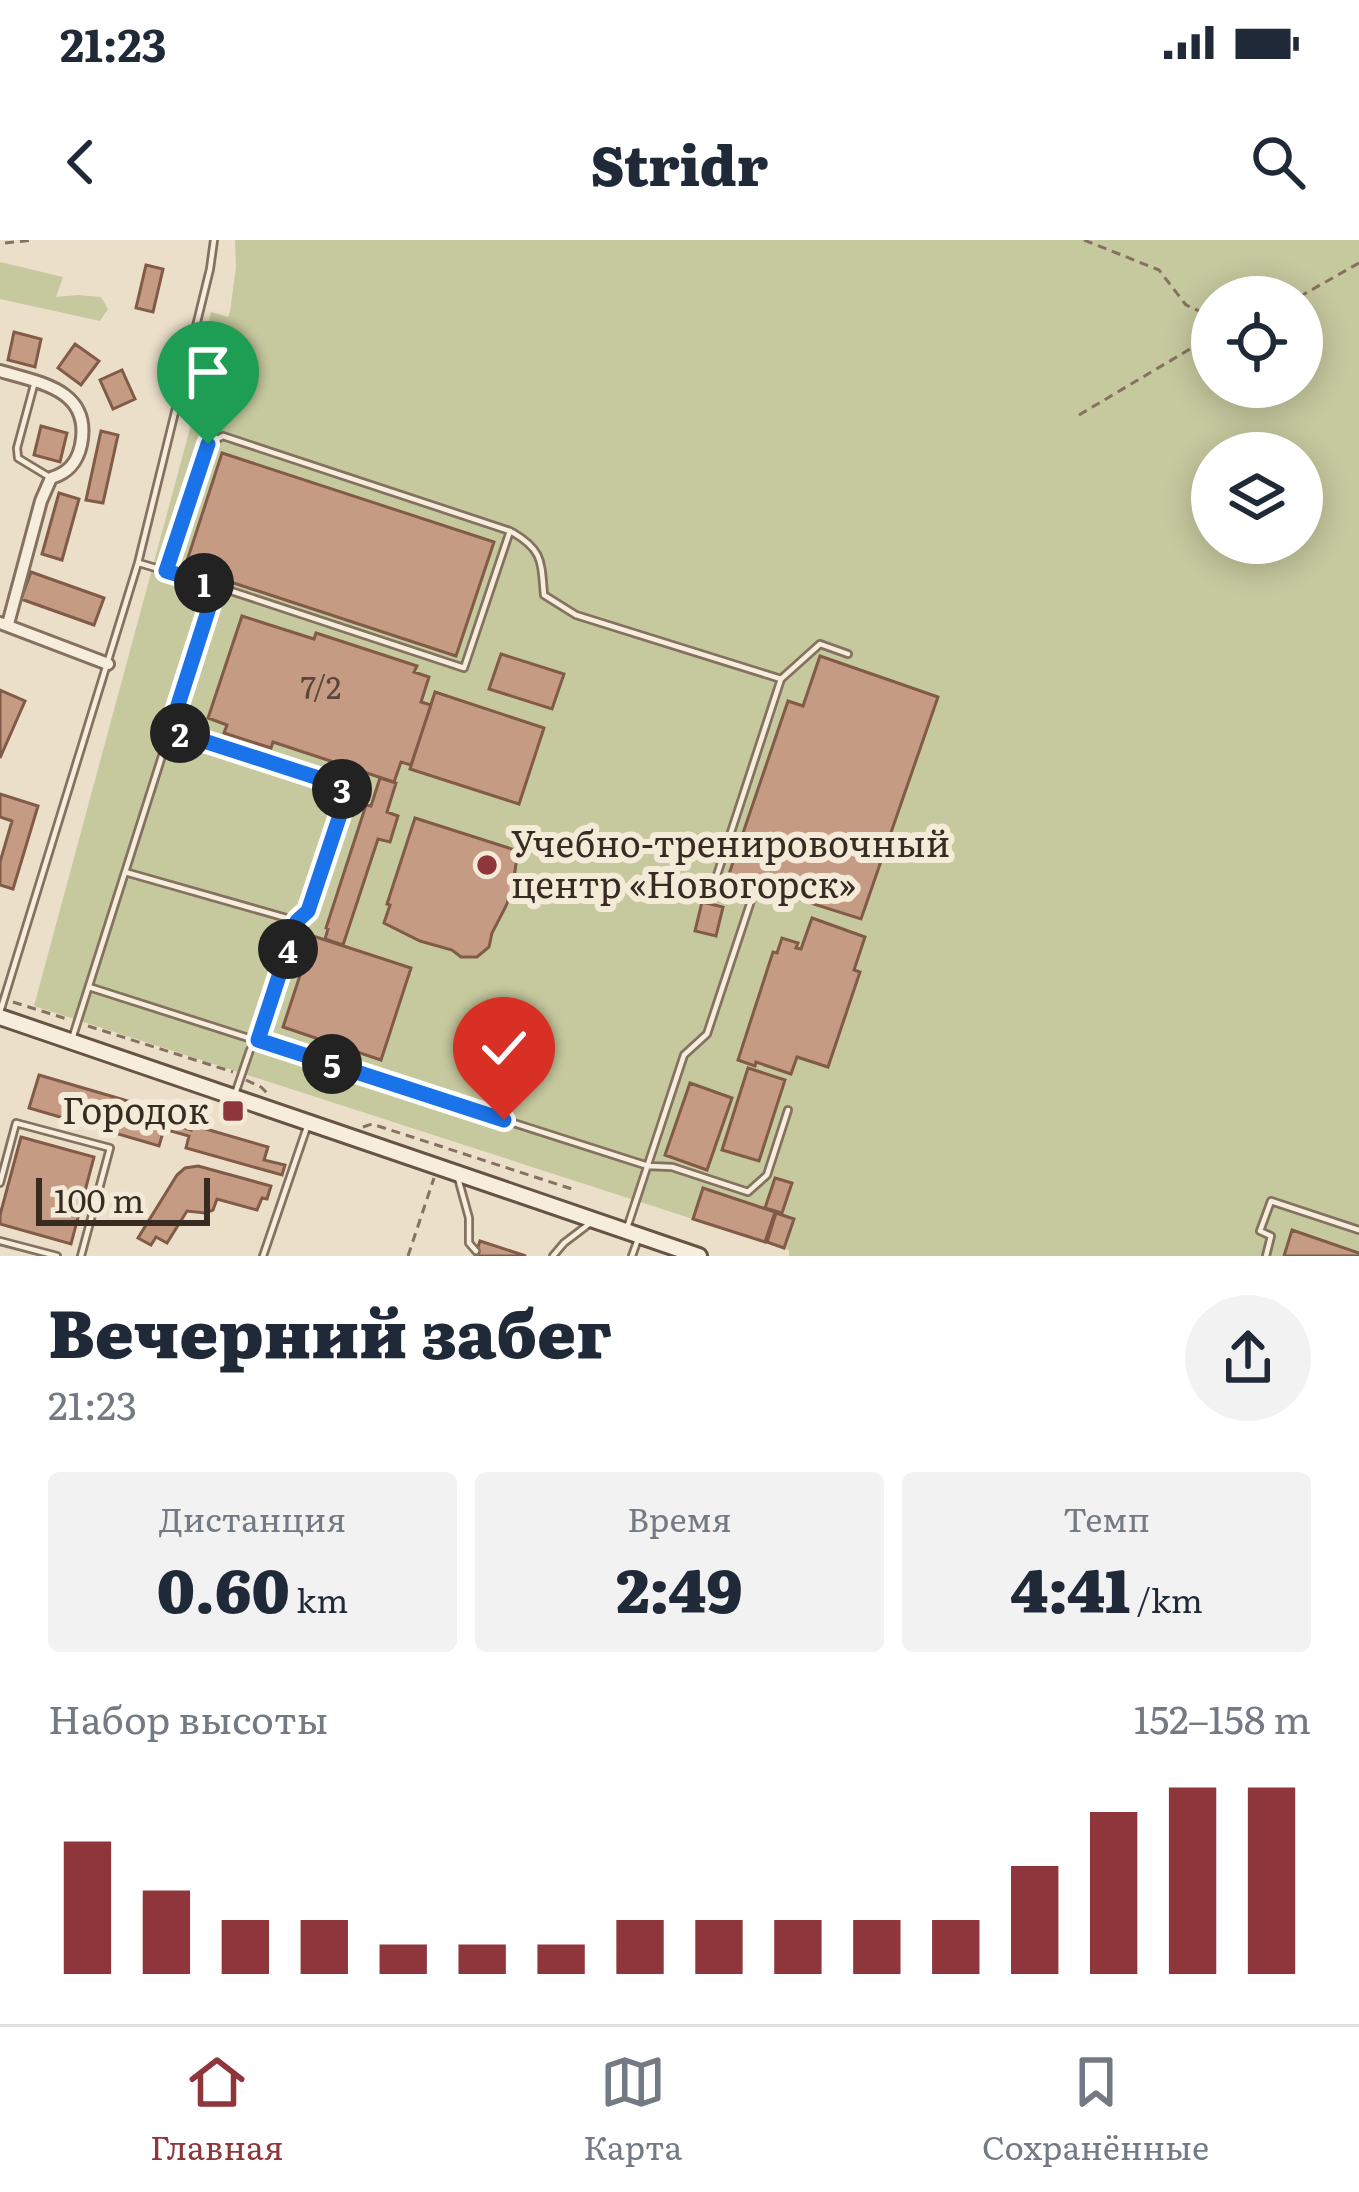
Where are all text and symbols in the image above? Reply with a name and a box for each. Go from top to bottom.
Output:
text: 21:23 [60,9,167,76]
text: Stridr [591,122,768,203]
icon: back [48,129,114,195]
icon: search [1245,129,1311,195]
map controls [1191,276,1323,564]
button: locate [1191,276,1323,408]
pin [157,321,259,444]
icon: arrive [175,339,241,405]
button: layers [1191,432,1323,564]
pin: 1 [174,553,234,613]
text: 1 [197,558,211,607]
house number: 7/2 [301,664,341,708]
pin: 2 [150,703,210,763]
text: 2 [171,708,189,757]
pin: 3 [312,759,372,819]
text: 3 [333,764,351,813]
place label: Учебно-тренировочный центр «Новогорск» [511,815,950,909]
marker: Учебно-тренировочный центр «Новогорск» [474,852,500,878]
pin: 4 [258,919,318,979]
text: 4 [278,924,298,973]
pin [453,997,555,1120]
icon: check [471,1015,537,1081]
pin: 5 [302,1034,362,1094]
text: 5 [323,1039,341,1088]
place label: Городок [62,1082,209,1135]
marker: Городок [220,1098,246,1124]
scale bar [36,1172,210,1225]
text: 100 m [54,1174,144,1223]
text: Вечерний забег [48,1280,612,1378]
button: share [1185,1295,1311,1421]
text: 21:23 [48,1374,137,1432]
text: Дистанция [159,1493,346,1542]
text: Время [627,1493,732,1542]
text: Темп [1063,1493,1150,1542]
text: 0.60 [157,1542,290,1631]
text: 2:49 [616,1542,743,1631]
text: 4:41 [1010,1542,1130,1631]
text: km [290,1574,348,1623]
text: /km [1130,1574,1203,1623]
text: Набор высоты [48,1688,329,1746]
text: 152–158 m [1134,1688,1311,1746]
tab: Главная [150,2049,284,2170]
tab: Карта [583,2049,682,2170]
tab: Сохранённые [982,2049,1209,2170]

